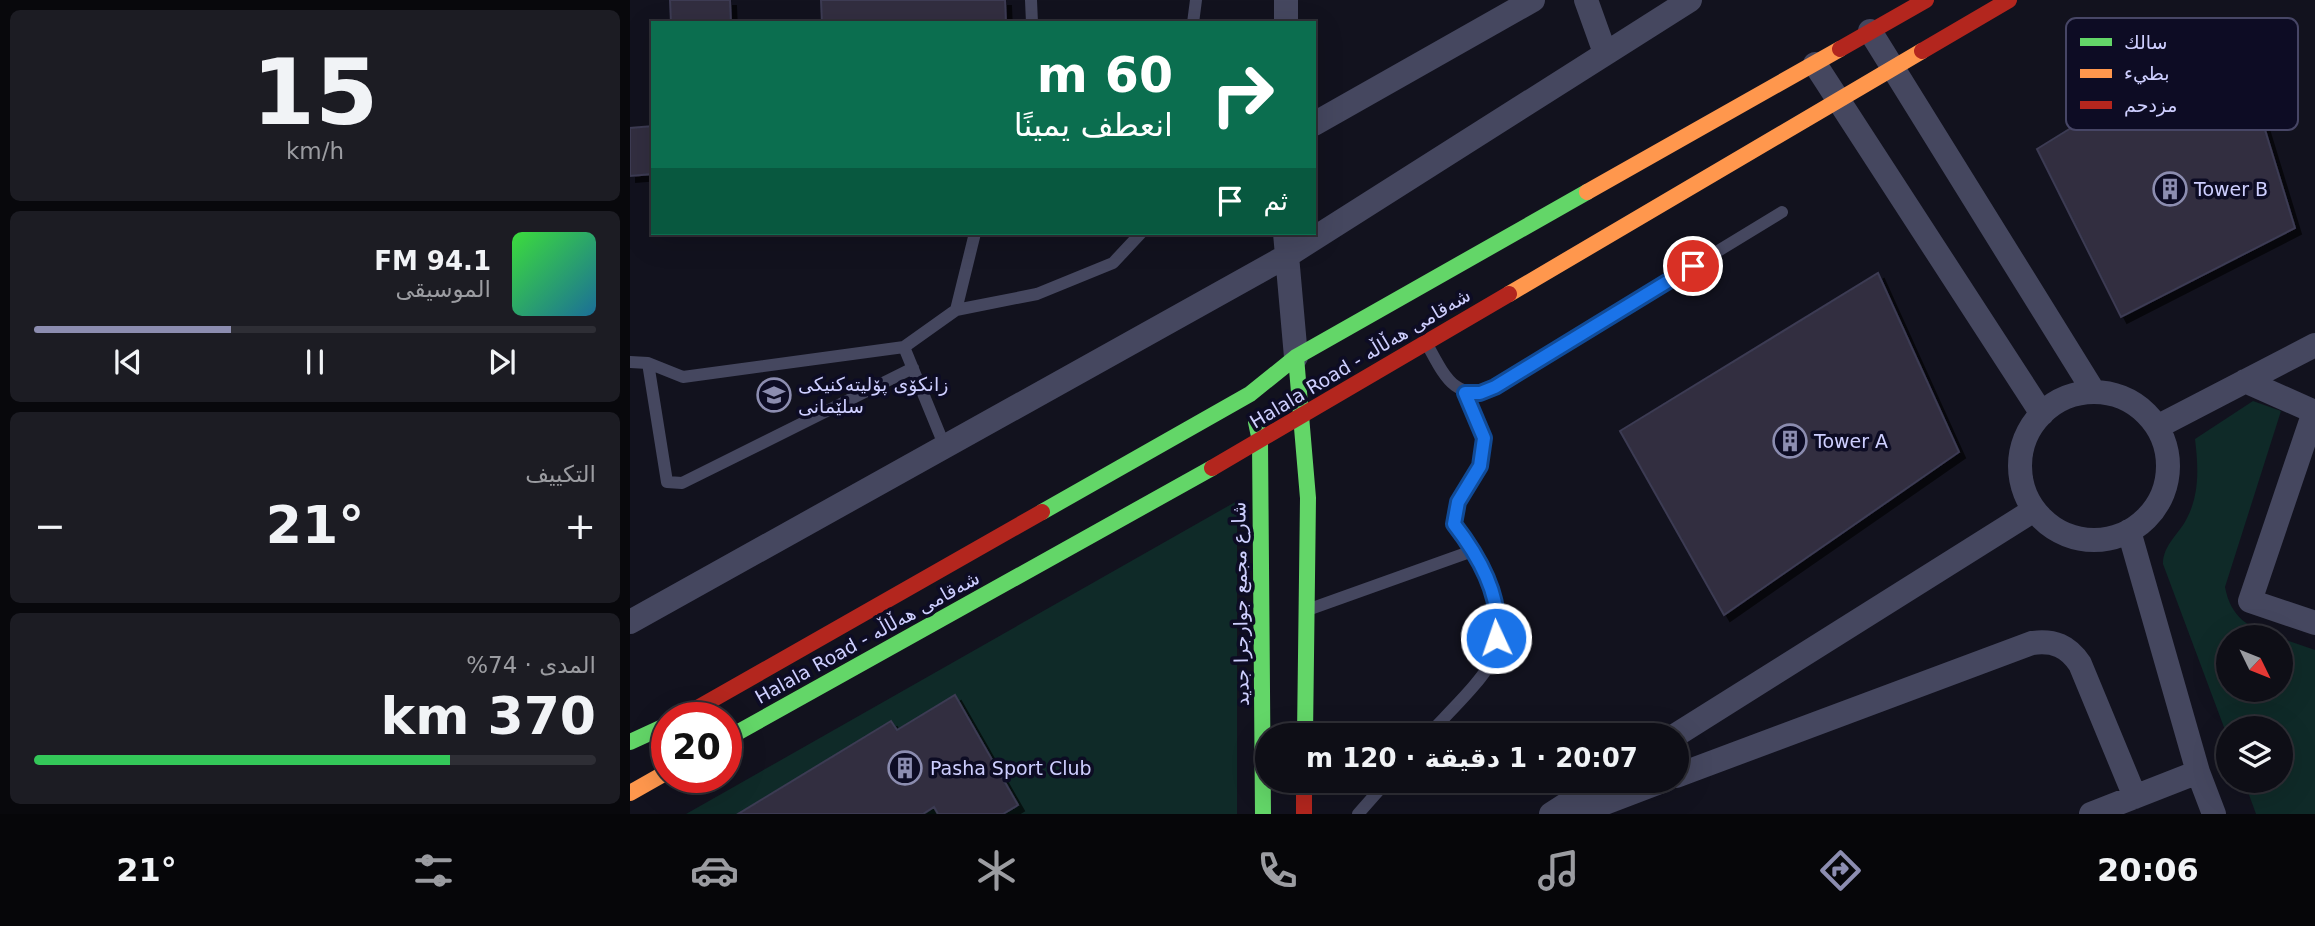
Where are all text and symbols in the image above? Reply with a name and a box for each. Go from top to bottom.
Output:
legend [2066,18,2298,130]
text: سالك [2124,31,2168,53]
text: 15 [252,40,378,145]
text: 60 m [1037,47,1173,104]
icon: right [1197,49,1288,140]
text: بطيء [2124,62,2170,85]
text: مزدحم [2124,94,2178,117]
text: انعطف يمينًا [1014,106,1173,144]
text: km/h [286,138,344,164]
building icon: Tower B [2151,170,2189,208]
place label: Tower B [2193,178,2268,200]
icon: arrive [1211,182,1249,220]
text: ثم [1263,186,1288,216]
pin [1663,236,1723,296]
text: 94.1 FM [374,246,491,276]
icon: arrive [1674,247,1712,285]
text: الموسيقى [395,276,491,302]
street label: Halala Road - شەقامی هەڵاڵە [1245,283,1474,433]
icon: previous [109,343,147,381]
icon: pause [296,343,334,381]
icon: next [483,343,521,381]
place label: زانکۆی پۆلیتەکنیکی سلێمانی [798,373,948,417]
school or university icon: زانکۆی پۆلیتەکنیکی سلێمانی [755,376,793,414]
building icon: Tower A [1771,422,1809,460]
place label: Tower A [1813,430,1888,452]
text: التكييف [525,461,596,487]
text: 21° [266,495,364,555]
street label: شارع مجمع جوارجرا جديد [1227,502,1254,706]
text: − [34,504,66,548]
text: + [564,504,596,548]
street label: Halala Road - شەقامی هەڵاڵە [750,565,983,708]
position arrow [1459,601,1533,675]
north arrow [2216,625,2292,702]
map controls [2216,625,2293,793]
text: المدى · 74% [466,652,596,678]
text: 370 km [381,686,596,746]
speed limit sign: 20 [651,702,742,793]
button: layers [2216,716,2293,793]
text: 20:07 · 1 دقيقة · 120 m [1306,743,1638,773]
building icon: Pasha Sport Club [886,749,924,787]
place label: Pasha Sport Club [930,757,1092,779]
icon: filters [409,846,458,895]
icon: car [690,846,739,895]
icon: climate [972,846,1021,895]
icon: phone [1253,846,1302,895]
icon: music [1534,846,1583,895]
icon: directions [1816,846,1865,895]
text: 21° [116,851,177,889]
text: 20:06 [2097,851,2199,889]

